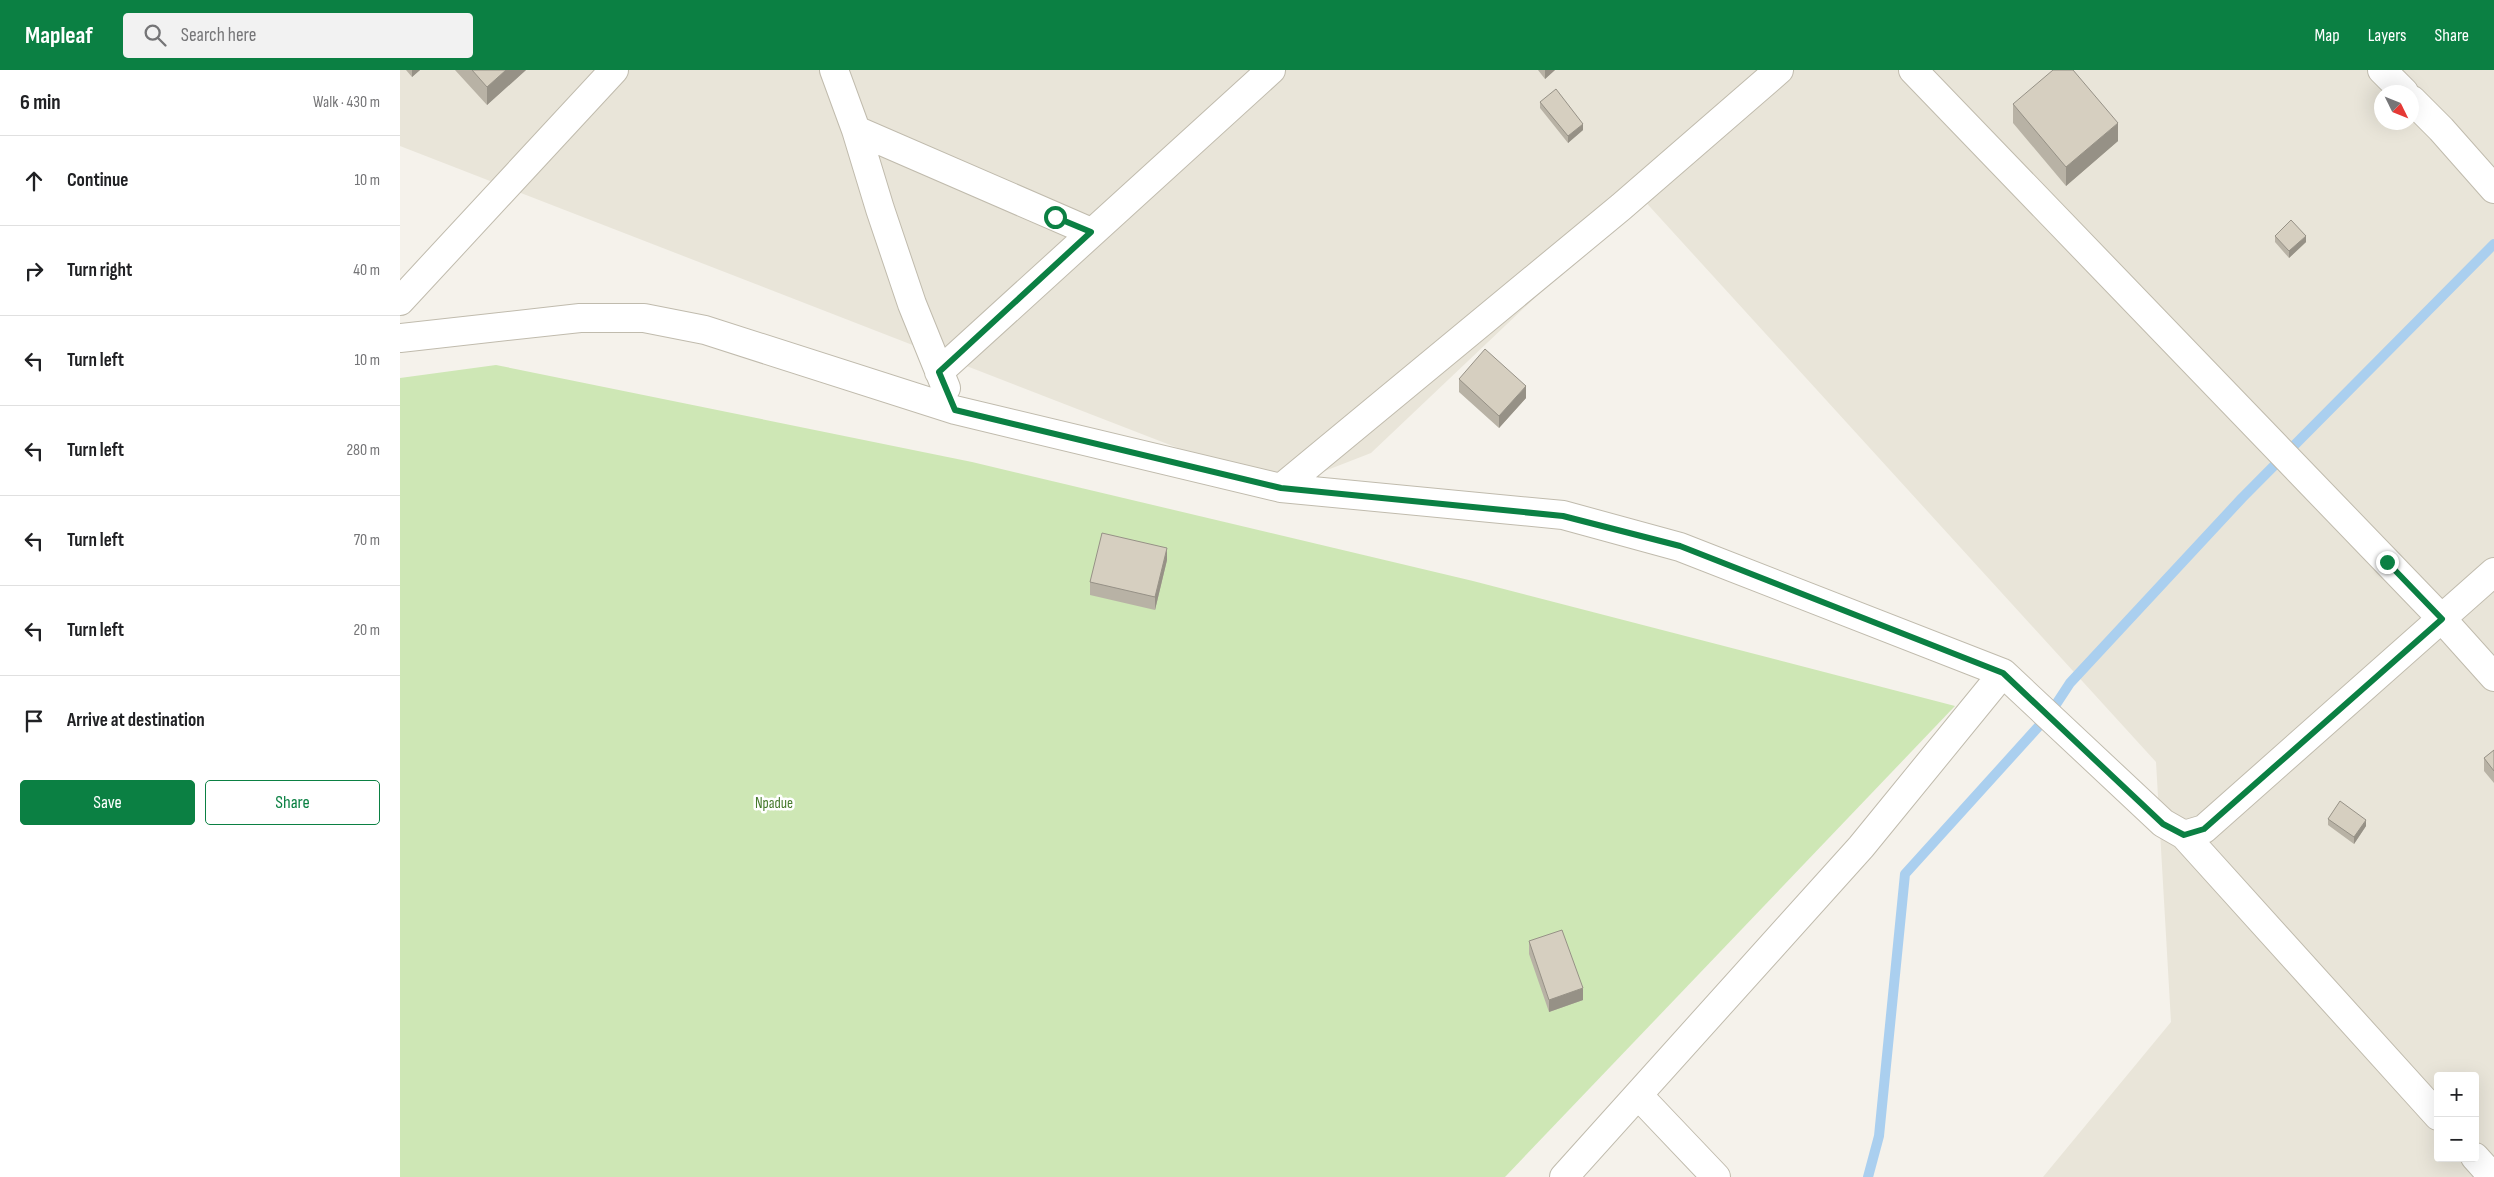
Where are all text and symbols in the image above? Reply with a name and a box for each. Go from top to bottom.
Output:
search box [123,13,473,58]
text: Mapleaf [25,21,93,50]
icon: search [141,21,169,49]
text: Search here [181,24,256,47]
text: Map [2315,25,2340,46]
text: Layers [2368,25,2407,46]
text: Share [2435,25,2469,46]
north arrow [2374,85,2419,130]
text: 6 min [20,90,61,115]
text: Walk · 430 m [313,93,380,112]
icon: ahead [20,167,48,195]
text: Continue [67,169,128,192]
text: 10 m [354,171,380,190]
route start [1044,206,1067,229]
icon: right [20,257,48,285]
text: Turn right [67,259,132,282]
text: 40 m [353,261,380,280]
icon: left [20,347,48,375]
text: Turn left [67,349,124,372]
text: 10 m [354,351,380,370]
icon: left [20,437,48,465]
text: Turn left [67,439,124,462]
text: 280 m [346,441,380,460]
icon: left [20,527,48,555]
text: Turn left [67,529,124,552]
text: 70 m [354,531,380,550]
route end [2376,551,2399,574]
icon: left [20,617,48,645]
text: Turn left [67,619,124,642]
text: 20 m [353,621,380,640]
icon: arrive [20,707,48,735]
text: Arrive at destination [67,709,205,732]
button: Save [20,780,195,825]
button: Share [205,780,380,825]
park label: Npadue [755,794,793,813]
map controls [2434,1072,2479,1162]
button: + [2434,1072,2479,1117]
button: − [2434,1117,2479,1162]

